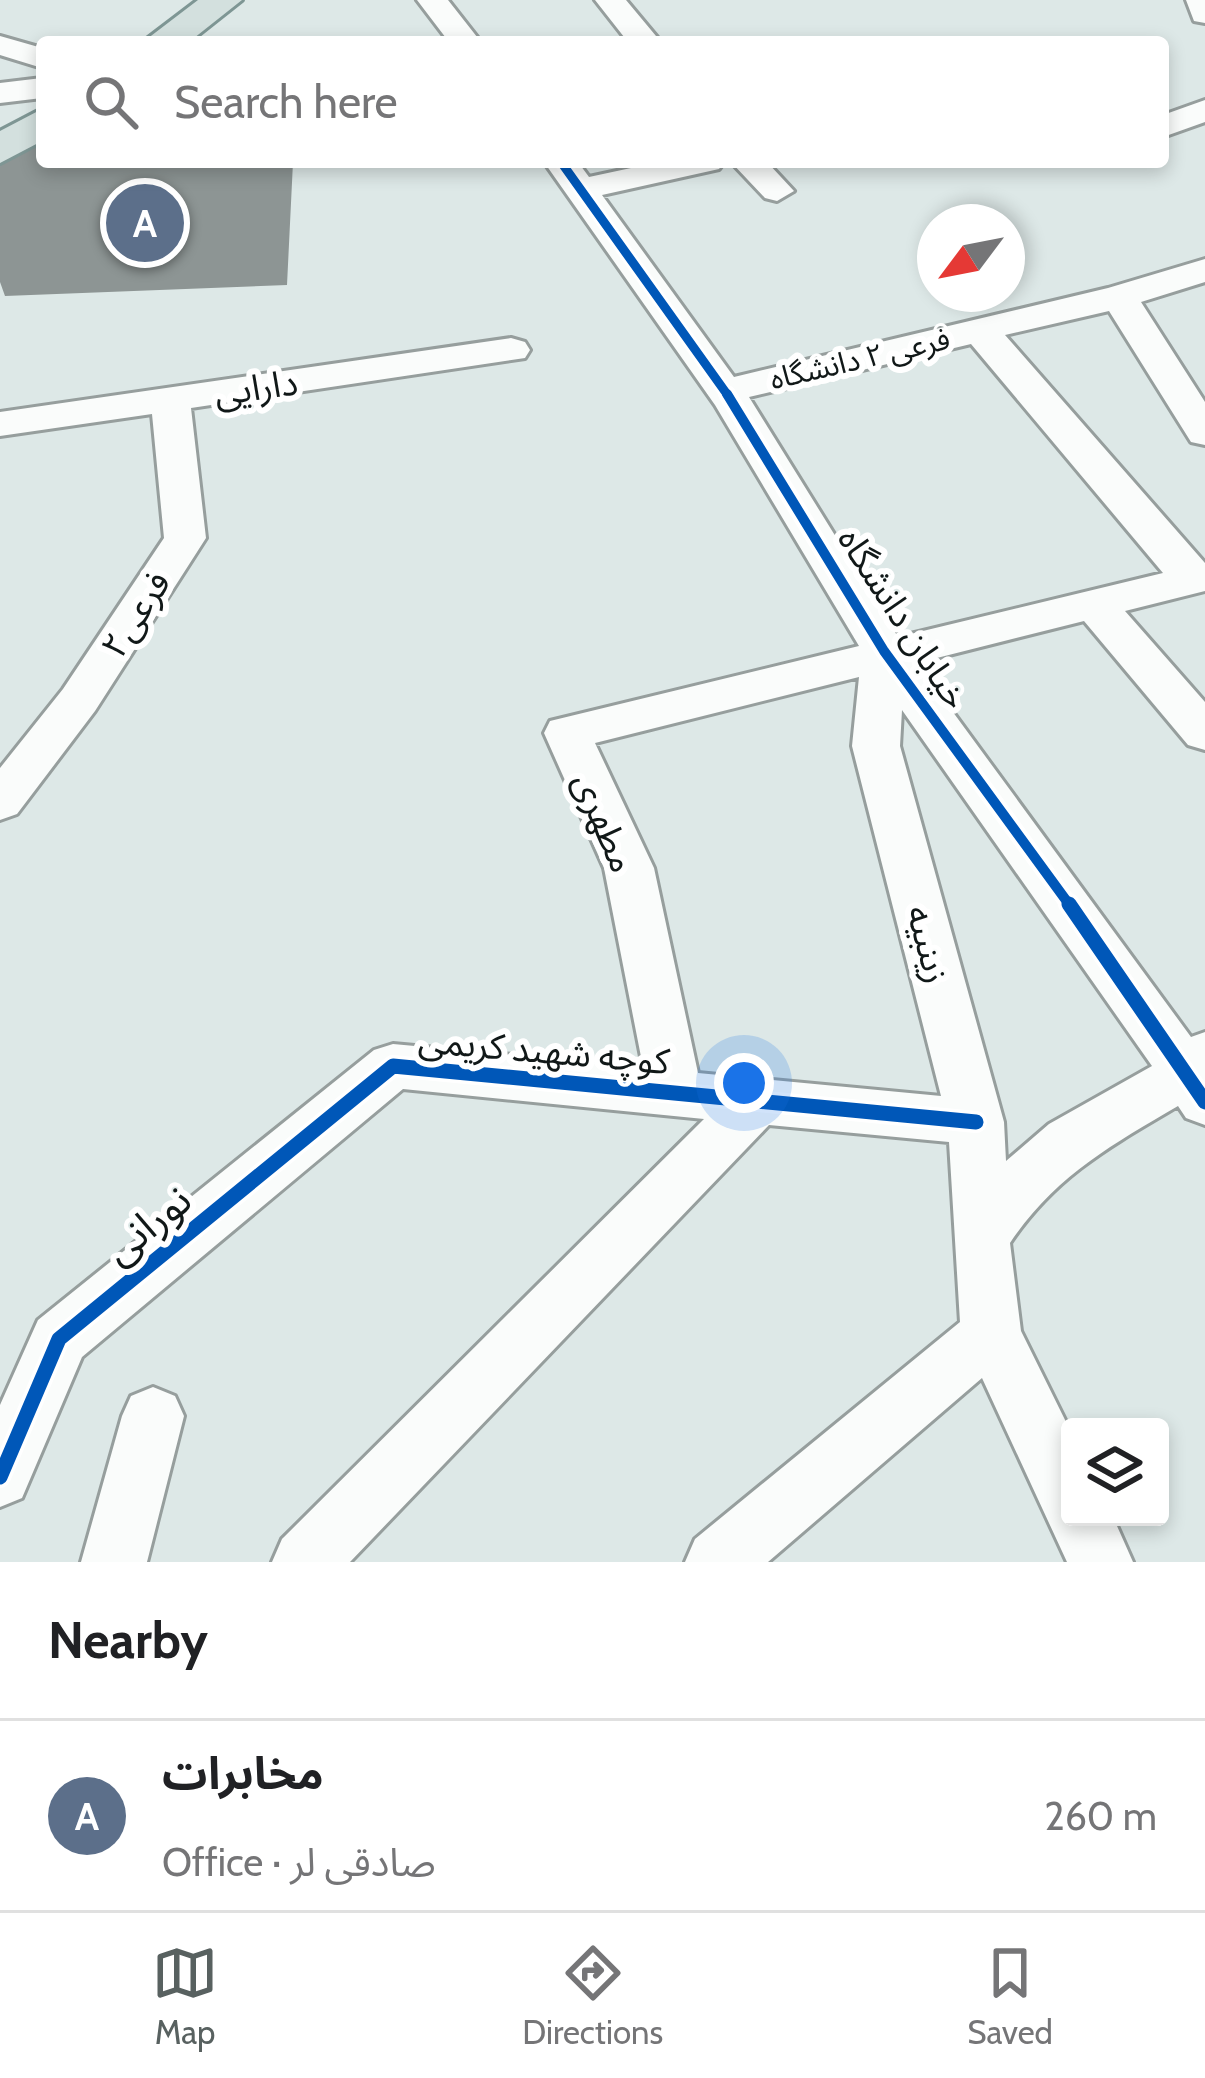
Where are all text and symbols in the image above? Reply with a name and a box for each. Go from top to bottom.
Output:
search box [36,36,1169,168]
icon: search [78,69,144,135]
text: Search here [174,75,398,129]
pin: A [106,178,184,268]
north arrow [917,204,1025,312]
street label: فرعی ۲ دانشگاه [766,320,953,397]
street label: دارایی [211,359,301,415]
street label: خیابان دانشگاه [829,519,979,717]
street label: فرعی۲ [91,562,179,666]
street label: مطهری [564,765,646,879]
street label: زینبیه [898,900,960,988]
street label: کوچه شهید کریمی [416,1017,673,1085]
your location [714,1053,774,1113]
street label: نورانی [93,1173,201,1275]
map controls [1061,1418,1169,1526]
button: layers [1061,1418,1169,1526]
text: Nearby [48,1609,208,1671]
text: مخابرات [162,1746,324,1800]
text: A [75,1792,99,1840]
text: 260 m [1044,1792,1157,1840]
text: Office · صادقی لر [162,1838,436,1886]
tab: Map [152,1940,218,2052]
tab: Directions [522,1940,663,2052]
tab: Saved [967,1940,1053,2052]

